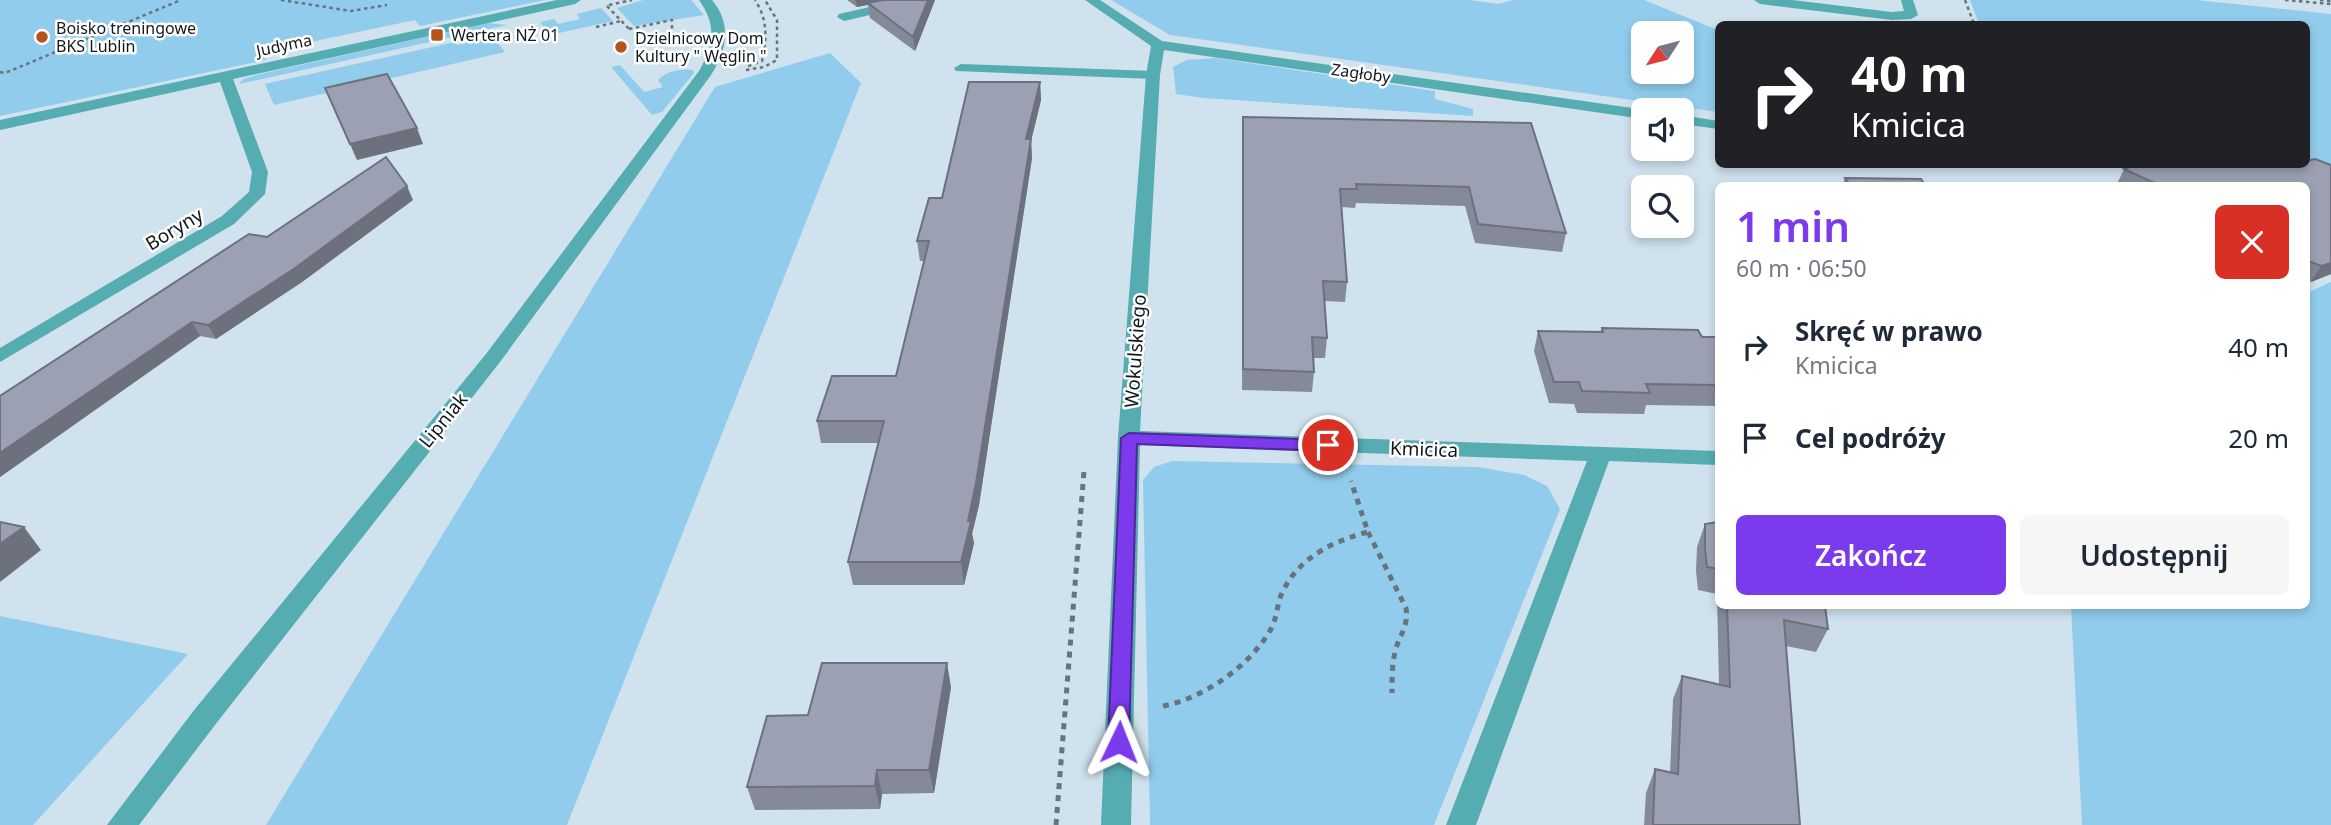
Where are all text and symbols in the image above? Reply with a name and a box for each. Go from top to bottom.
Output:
place label: Boisko treningowe BKS Lublin [56,17,196,57]
north arrow [1631,21,1694,84]
map controls [1631,21,1694,238]
place label: Wertera NŻ 01 [451,24,559,46]
marker: Wertera NŻ 01 [429,27,445,43]
place label: Dzielnicowy Dom Kultury " Węglin " [635,27,766,67]
street label: Judyma [252,28,314,62]
marker: Boisko treningowe BKS Lublin [34,29,50,45]
marker: Dzielnicowy Dom Kultury " Węglin " [613,39,629,55]
text: 40 m [1851,40,1968,106]
icon: right [1736,49,1827,140]
street label: Zagłoby [1330,58,1393,88]
button: sound [1631,98,1694,161]
text: Kmicica [1851,103,1966,146]
button: search [1631,175,1694,238]
text: 1 min [1736,197,1850,254]
street label: Boryny [140,202,208,256]
button: close [2215,205,2289,279]
text: 60 m · 06:50 [1736,252,1867,284]
street label: Wokulskiego [1118,293,1152,409]
text: Skręć w prawo [1795,313,1983,349]
icon: right [1736,328,1774,366]
text: 40 m [2228,329,2289,365]
text: Kmicica [1795,349,1878,381]
street label: Lipniak [413,387,473,453]
pin [1298,415,1358,475]
icon: arrive [1736,419,1774,457]
text: Cel podróży [1795,420,1946,456]
text: 20 m [2228,420,2289,456]
icon: arrive [1309,426,1347,464]
street label: Kmicica [1389,435,1459,463]
button: Zakończ [1736,515,2006,595]
button: Udostępnij [2020,515,2289,595]
position arrow [1082,705,1156,779]

